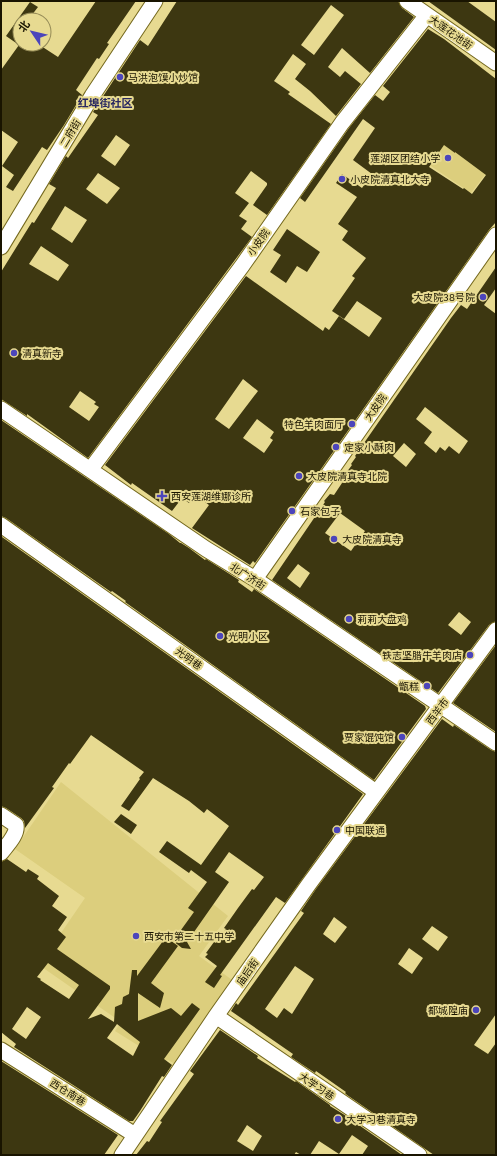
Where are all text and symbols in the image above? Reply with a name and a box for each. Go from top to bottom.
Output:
north arrow [12,12,52,52]
street label: 大莲花池街 [427,13,475,52]
text: 北 [15,18,33,35]
place label: 马洪泡馍小炒馆 [128,71,198,84]
marker: 马洪泡馍小炒馆 [115,72,125,82]
district label: 红埠街社区 [78,96,133,110]
street label: 二府街 [57,117,84,149]
place label: 莲湖区团结小学 [370,152,440,165]
marker: 莲湖区团结小学 [443,153,453,163]
place label: 小皮院清真北大寺 [350,173,430,186]
marker: 小皮院清真北大寺 [337,174,347,184]
street label: 小皮院 [244,226,272,258]
place label: 大皮院38号院 [413,291,475,304]
marker: 大皮院38号院 [478,292,488,302]
place label: 清真新寺 [22,347,62,360]
marker: 清真新寺 [9,348,19,358]
street label: 大皮院 [361,391,389,423]
place label: 特色羊肉面厅 [284,418,344,431]
marker: 特色羊肉面厅 [347,419,357,429]
place label: 定家小酥肉 [344,441,394,454]
marker: 定家小酥肉 [331,442,341,452]
place label: 大皮院清真寺北院 [307,470,387,483]
marker: 大皮院清真寺北院 [294,471,304,481]
marker: 西安莲湖维娜诊所 [156,490,168,502]
place label: 西安莲湖维娜诊所 [171,490,251,503]
place label: 石家包子 [300,505,340,518]
marker: 石家包子 [287,506,297,516]
place label: 大皮院清真寺 [342,533,402,546]
marker: 大皮院清真寺 [329,534,339,544]
street label: 北广济街 [227,560,268,593]
place label: 莉莉大盘鸡 [357,613,407,626]
marker: 莉莉大盘鸡 [344,614,354,624]
place label: 光明小区 [228,630,268,643]
marker: 光明小区 [215,631,225,641]
street label: 光明巷 [173,644,205,672]
place label: 铁志坚腊牛羊肉店 [382,649,462,662]
marker: 铁志坚腊牛羊肉店 [465,650,475,660]
place label: 甑糕 [399,680,419,693]
marker: 甑糕 [422,681,432,691]
street label: 西羊市 [423,695,452,727]
place label: 贾家馄饨馆 [344,731,394,744]
marker: 贾家馄饨馆 [397,732,407,742]
place label: 中国联通 [345,824,385,837]
marker: 中国联通 [332,825,342,835]
place label: 西安市第二十五中学 [144,930,234,943]
marker: 西安市第二十五中学 [131,931,141,941]
street label: 庙后街 [233,956,261,988]
place label: 都城隍庙 [428,1004,468,1017]
marker: 都城隍庙 [471,1005,481,1015]
street label: 大学习巷 [297,1070,337,1103]
street label: 西仓南巷 [47,1076,88,1109]
place label: 大学习巷清真寺 [346,1113,416,1126]
marker: 大学习巷清真寺 [333,1114,343,1124]

